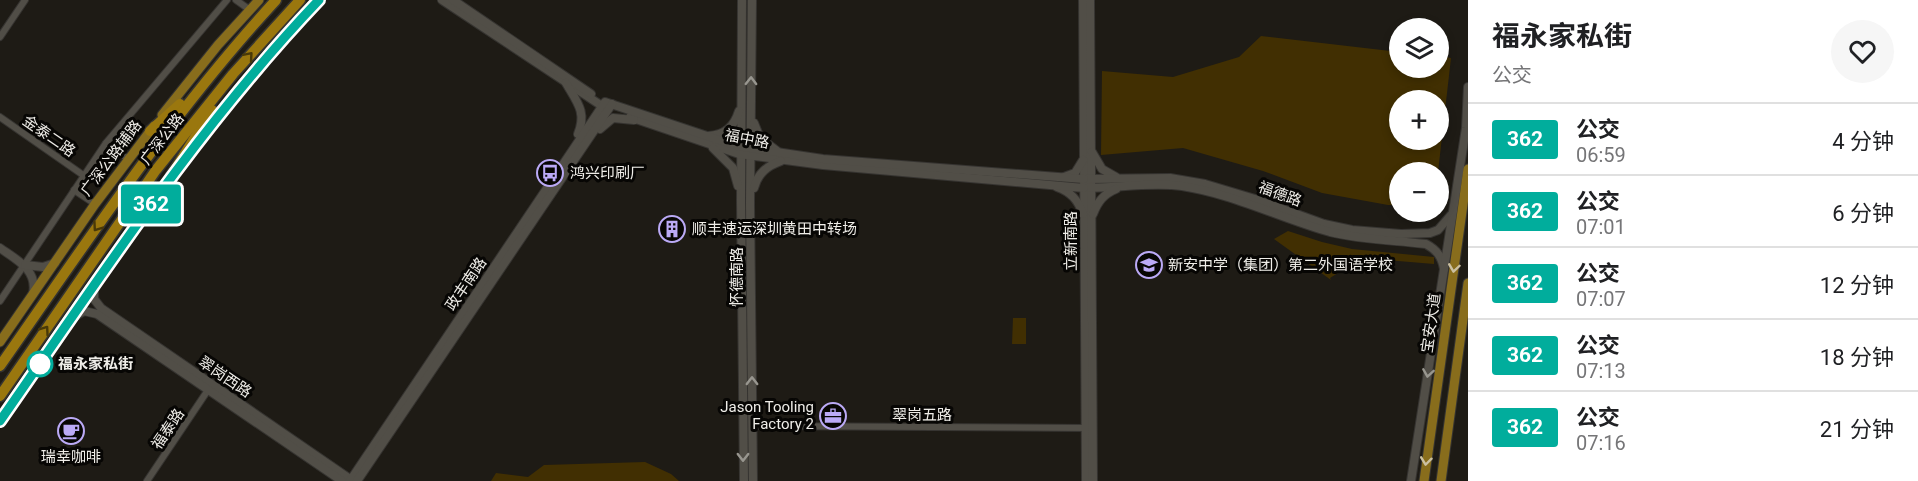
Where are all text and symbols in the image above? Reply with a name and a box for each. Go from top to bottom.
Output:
map controls [1389,18,1449,222]
button: layers [1389,18,1449,78]
text: 福永家私街 [1492,20,1632,53]
button: heart [1831,20,1894,83]
one-way arrow [242,52,253,63]
text: 公交 [1492,63,1532,87]
one-way arrow [745,76,757,85]
button: + [1389,90,1449,150]
street label: 广深公路 [136,110,188,168]
street label: 金泰二路 [19,111,79,161]
street label: 广深公路辅路 [77,117,145,199]
text: 公交 [1576,117,1620,142]
street label: 福中路 [723,126,771,152]
text: 362 [1507,127,1543,151]
text: 4 分钟 [1832,129,1894,154]
text: 06:59 [1576,143,1626,167]
bus stop icon: 鸿兴印刷厂 [535,158,565,188]
button: − [1389,162,1449,222]
place label: 鸿兴印刷厂 [570,164,645,182]
street label: 福德路 [1256,178,1304,210]
line badge: 362 [116,184,186,224]
text: 公交 [1576,189,1620,214]
text: 362 [133,192,169,216]
text: 362 [1507,199,1543,223]
text: 6 分钟 [1832,201,1894,226]
street label: 立新南路 [1062,211,1080,271]
building icon: 顺丰速运深圳黄田中转场 [657,214,687,244]
text: 07:01 [1576,215,1626,239]
one-way arrow [93,220,104,231]
place label: 顺丰速运深圳黄田中转场 [692,220,857,238]
street label: 怀德南路 [728,247,746,307]
school or university icon: 新安中学（集团）第二外国语学校 [1134,250,1164,280]
street label: 政丰南路 [442,254,490,314]
place label: 新安中学（集团）第二外国语学校 [1168,256,1393,274]
text: 公交 [1576,261,1620,286]
one-way arrow [1448,264,1460,273]
text: 362 [1507,271,1543,295]
text: 12 分钟 [1820,273,1894,298]
text: 07:07 [1576,287,1626,311]
street label: 宝安大道 [1418,292,1444,354]
one-way arrow [38,326,49,337]
text: 公交 [1576,333,1620,358]
text: 362 [1507,343,1543,367]
text: 18 分钟 [1820,345,1894,370]
marker: 福永家私街 [27,351,53,377]
street label: 翠岗西路 [195,353,255,401]
place label: 福永家私街 [58,355,133,373]
text: 07:13 [1576,359,1626,383]
one-way arrow [1422,369,1434,378]
one-way arrow [746,376,758,385]
place label: Jason Tooling Factory 2 [720,398,814,433]
office icon: Jason Tooling Factory 2 [818,401,848,431]
street label: 福泰路 [148,405,188,453]
text: 公交 [1576,405,1620,430]
street label: 翠岗五路 [892,406,952,424]
text: 362 [1507,415,1543,439]
cafe icon: 瑞幸咖啡 [56,416,86,446]
text: 21 分钟 [1820,417,1894,442]
text: 07:16 [1576,431,1626,455]
place label: 瑞幸咖啡 [41,448,101,466]
one-way arrow [737,453,749,462]
one-way arrow [1421,457,1433,466]

